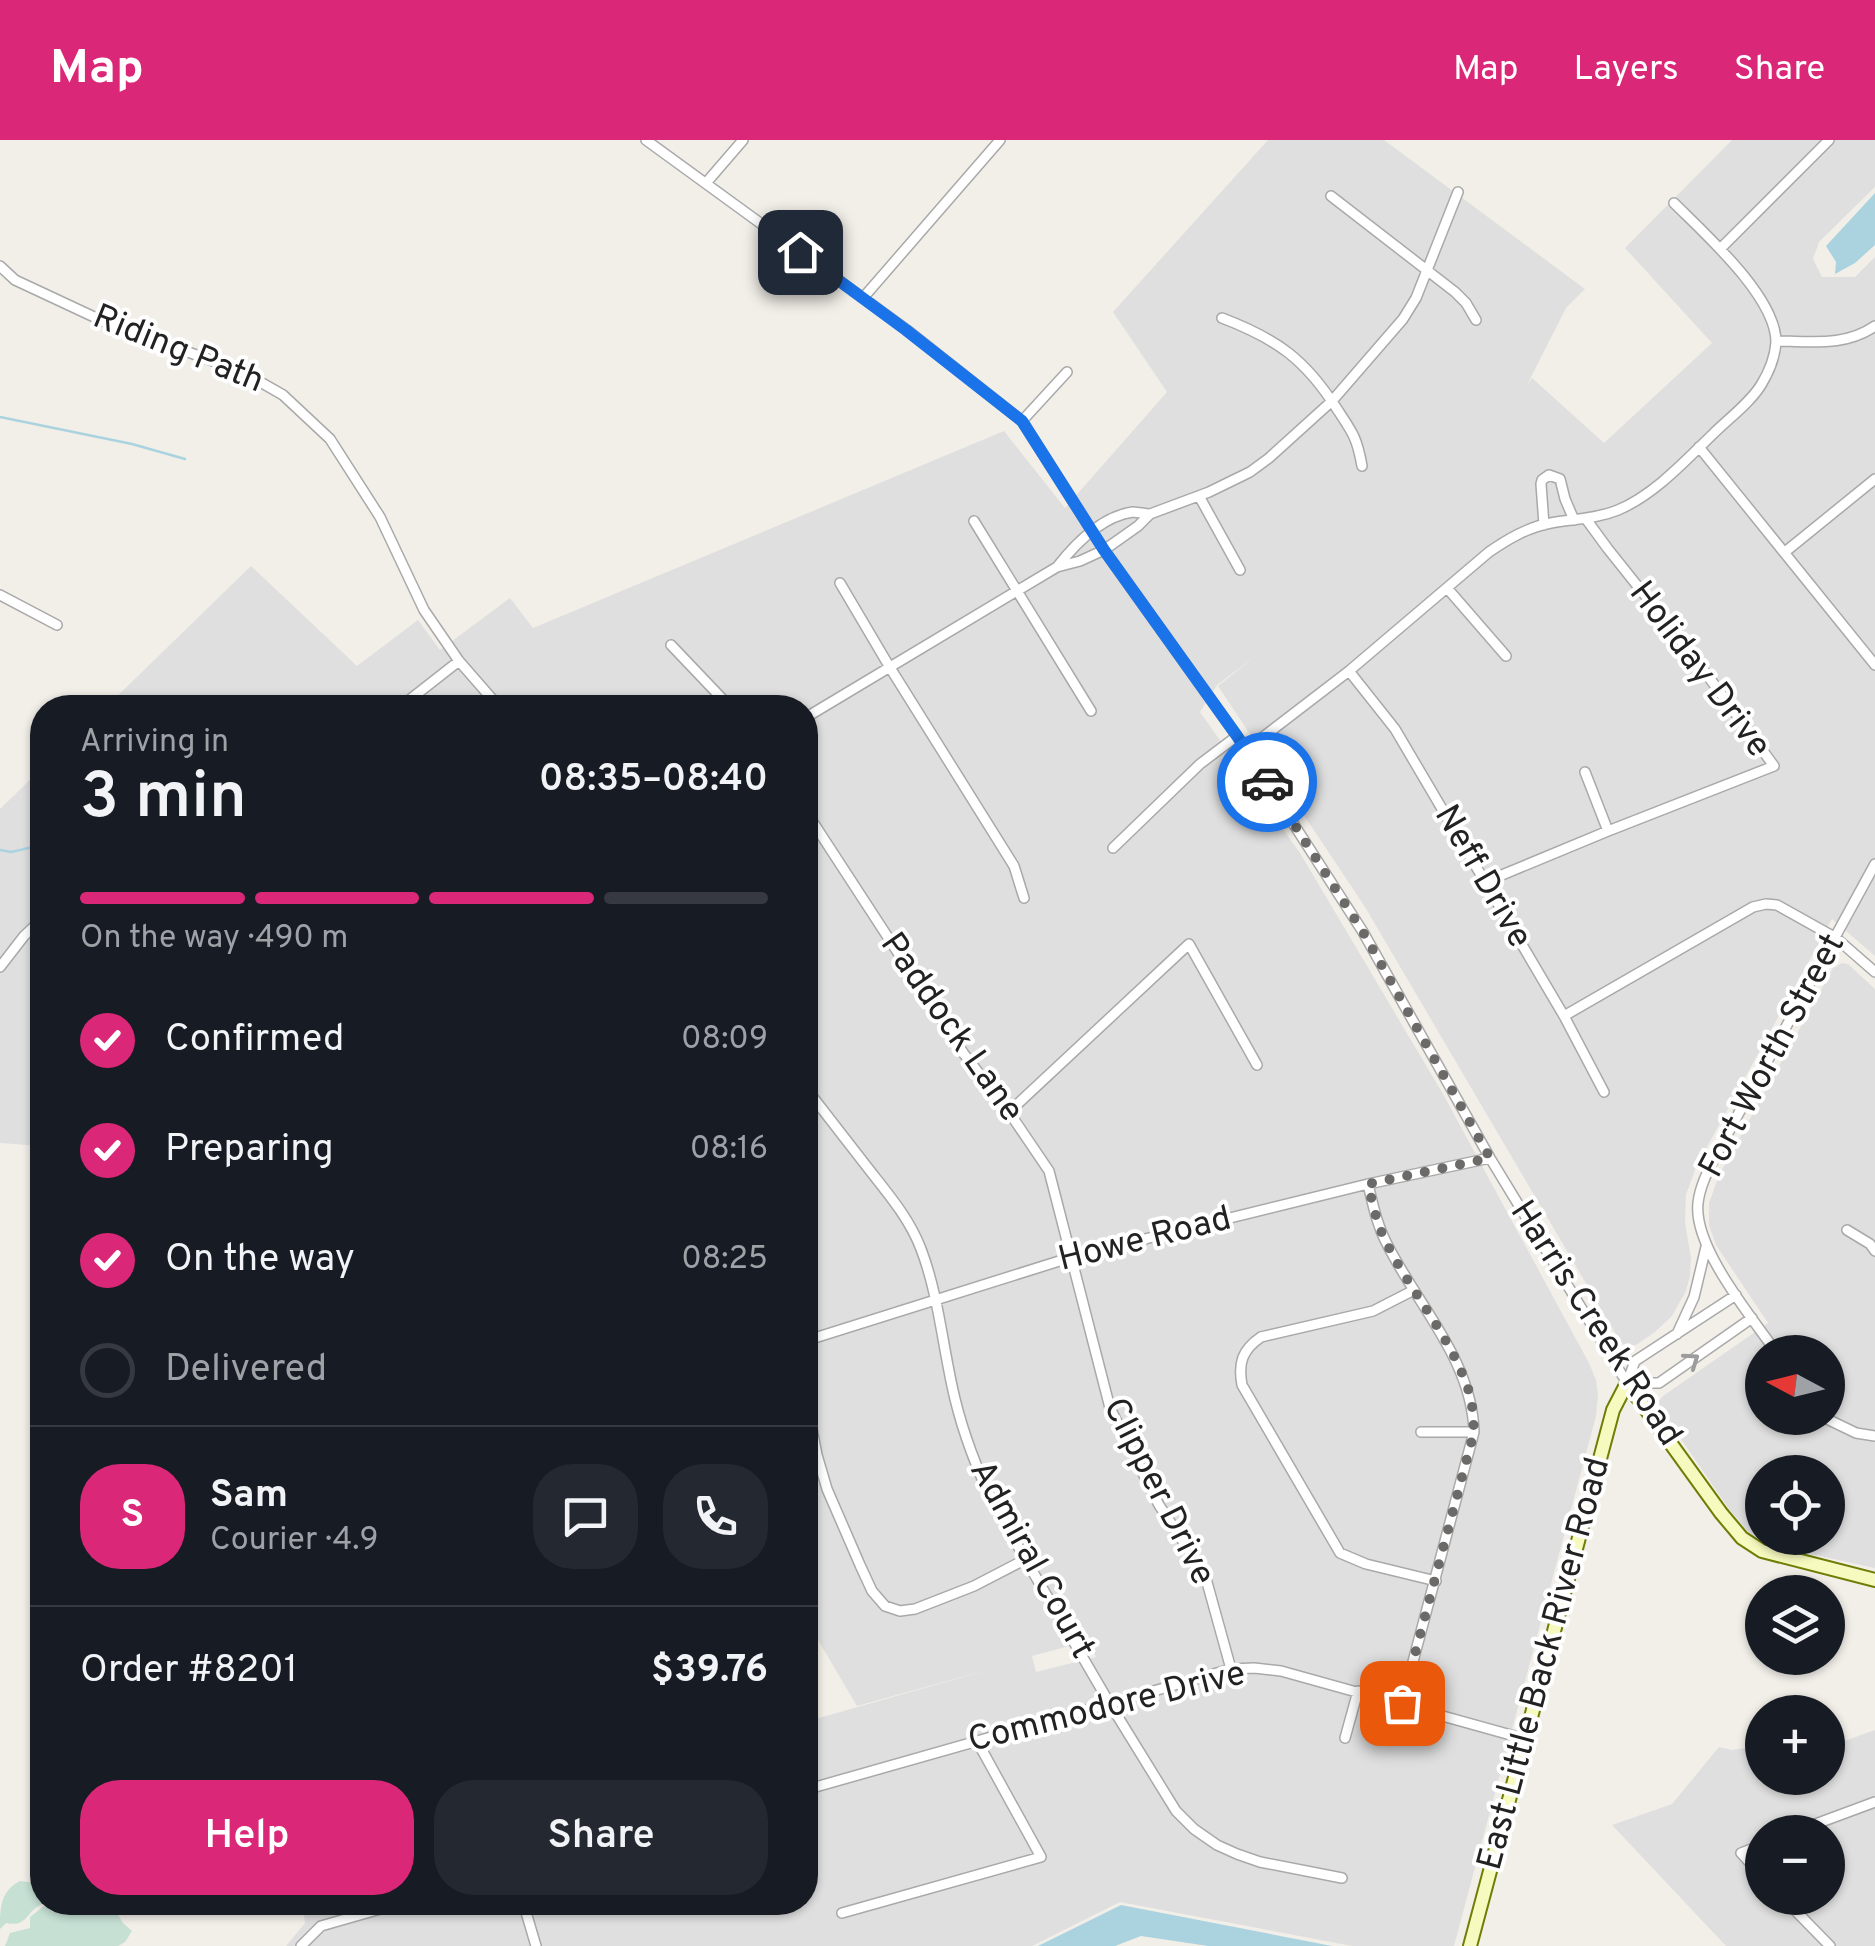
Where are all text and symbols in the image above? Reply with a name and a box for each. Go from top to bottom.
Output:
text: Map [50,40,144,100]
text: Map [1453,48,1519,92]
text: Layers [1574,48,1679,92]
text: Share [1734,48,1825,92]
pin [758,210,843,295]
icon: home [773,225,828,280]
street label: Riding Path [86,296,270,404]
street label: Holiday Drive [1618,573,1780,767]
text: Arriving in [80,723,229,763]
courier [1217,732,1317,832]
icon: car [1240,755,1295,810]
text: 08:35–08:40 [539,756,768,805]
text: 3 min [80,759,247,841]
street label: Neff Drive [1423,797,1541,957]
text: On the way · 490 m [80,919,348,959]
street label: Paddock Lane [869,925,1033,1131]
street label: Fort Worth Street [1690,926,1856,1186]
icon: check [80,1013,135,1068]
text: Confirmed [165,1016,344,1065]
text: 08:09 [681,1020,768,1060]
icon: check [80,1123,135,1178]
text: Preparing [165,1126,334,1175]
text: 08:16 [690,1130,768,1170]
street label: Harris Creek Road [1499,1193,1691,1455]
street label: Howe Road [1054,1197,1236,1283]
icon: check [80,1233,135,1288]
text: On the way [165,1236,355,1285]
text: 08:25 [681,1240,768,1280]
north arrow [1745,1335,1845,1435]
map controls [1745,1335,1845,1915]
text: Delivered [165,1346,327,1395]
one-way arrow [1681,1354,1700,1372]
street label: Clipper Drive [1092,1391,1224,1593]
street label: Admiral Court [958,1453,1104,1667]
street label: East Little Back River Road [1469,1453,1621,1875]
button: locate [1745,1455,1845,1555]
button: chat [533,1464,638,1569]
button: phone [663,1464,768,1569]
text: Sam [210,1472,288,1521]
text: S [121,1492,144,1541]
text: Courier · 4.9 [210,1521,379,1561]
button: layers [1745,1575,1845,1675]
text: Order #8201 [80,1647,298,1696]
text: $39.76 [651,1647,768,1696]
street label: Commodore Drive [964,1652,1250,1764]
pin [1360,1661,1445,1746]
icon: bag [1375,1676,1430,1731]
button: + [1745,1695,1845,1795]
button: Help [80,1780,414,1895]
button: Share [434,1780,768,1895]
button: − [1745,1815,1845,1915]

